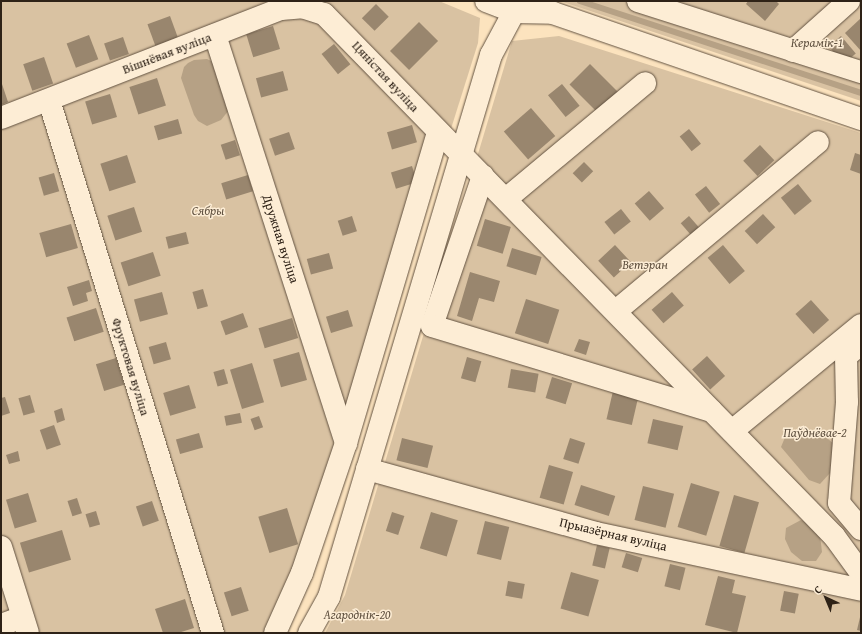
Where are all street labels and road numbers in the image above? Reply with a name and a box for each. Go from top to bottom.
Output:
street label: Вішнёвая вуліца [120,30,214,78]
street label: Цяністая вуліца [348,38,422,116]
street label: Дружная вуліца [258,193,302,285]
street label: Фруктовая вуліца [108,316,152,418]
street label: Прыазёрная вуліца [558,515,668,555]

